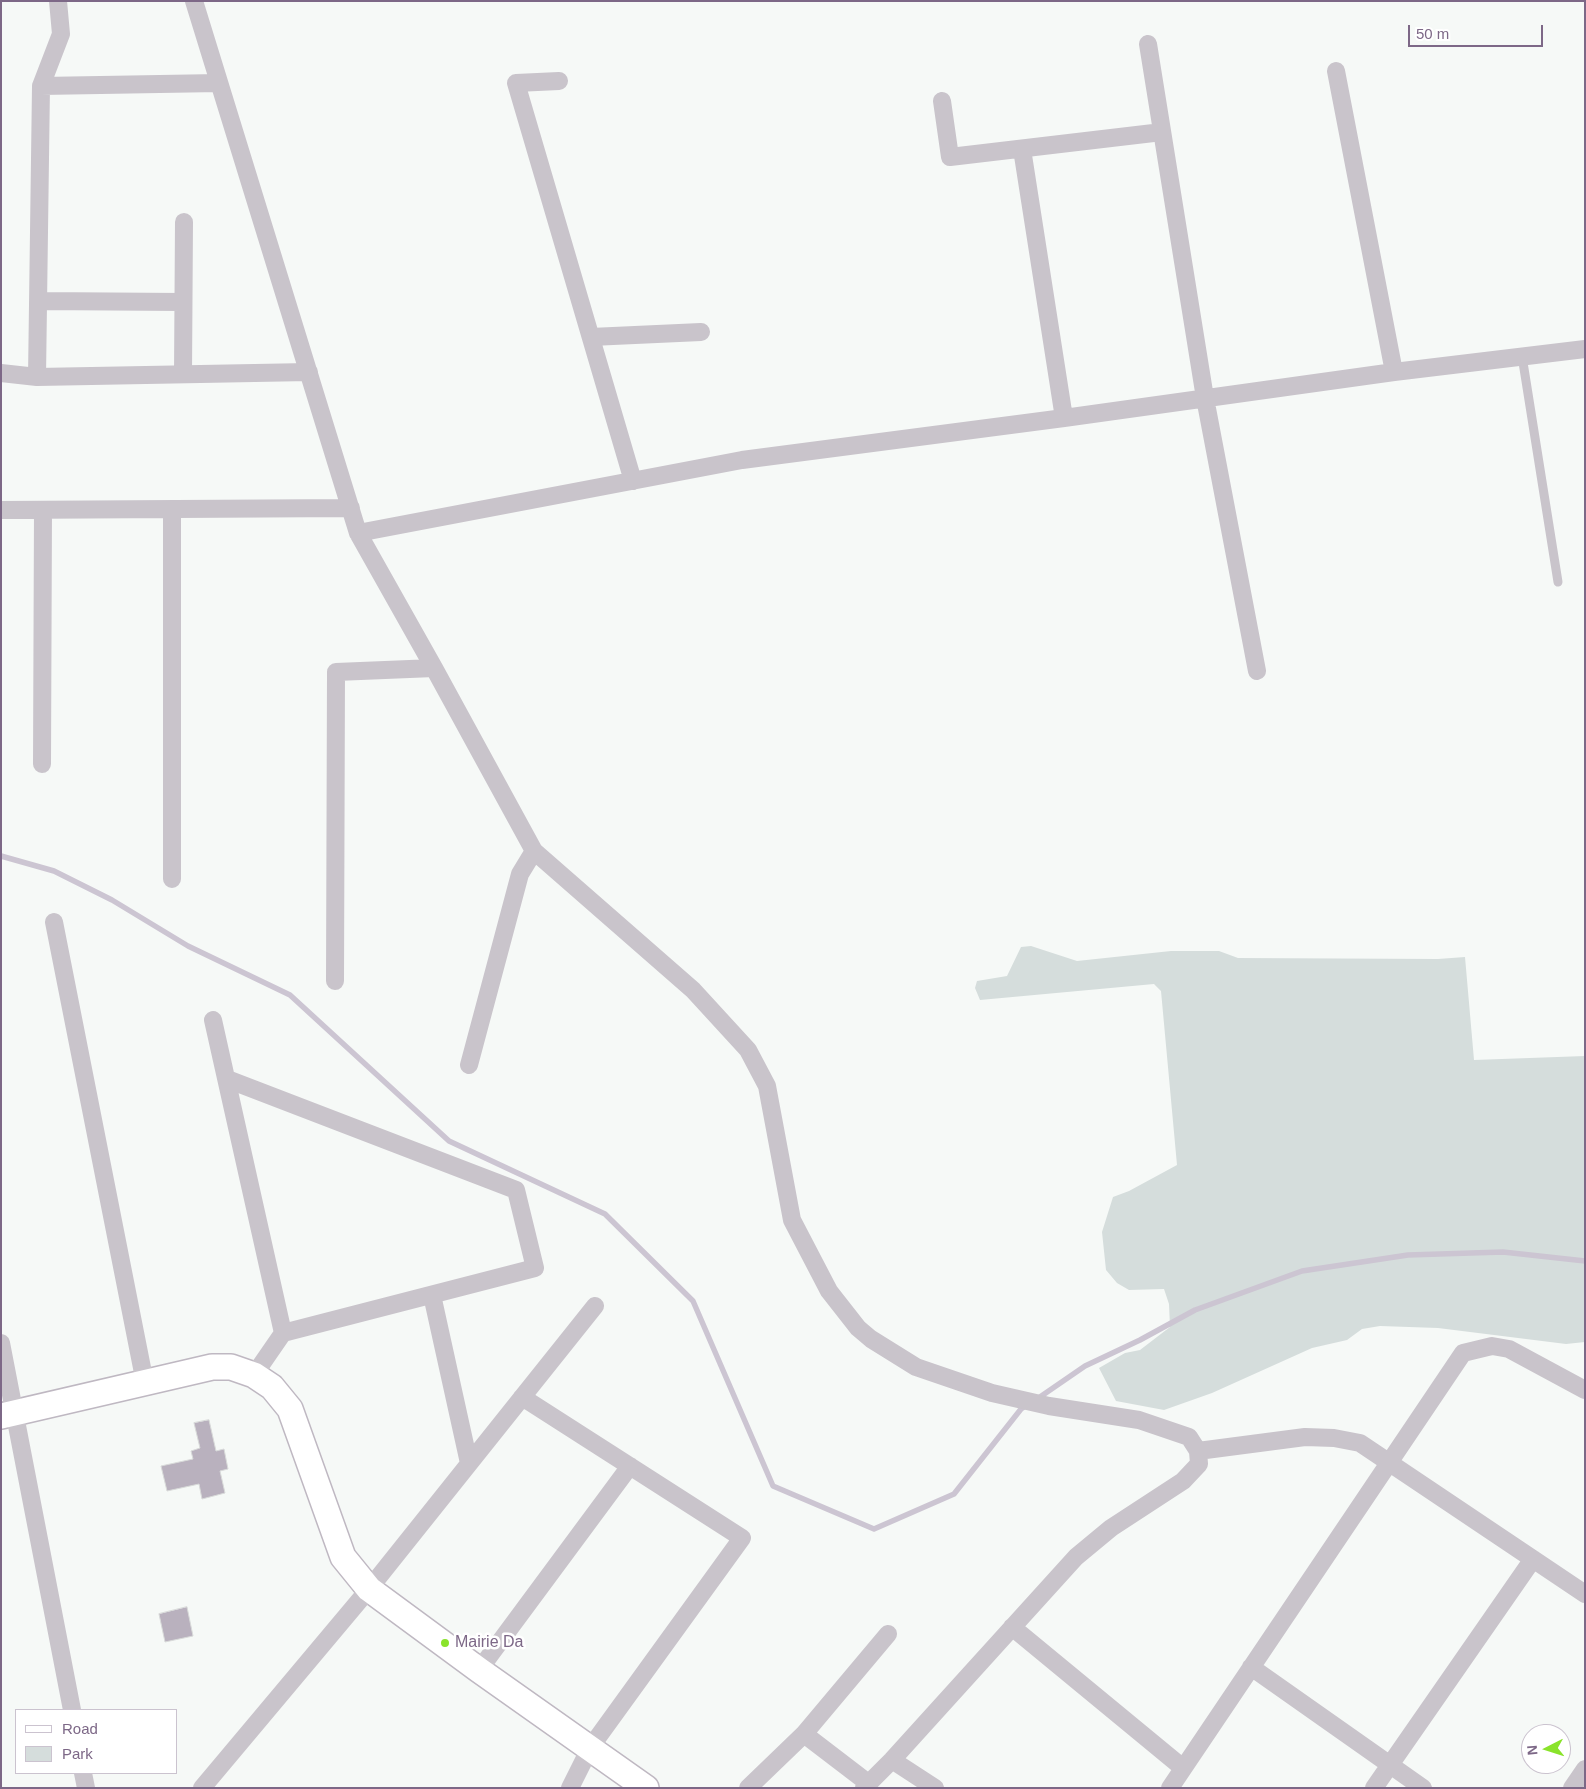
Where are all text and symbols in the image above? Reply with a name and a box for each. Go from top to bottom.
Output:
scale bar [1411,15,1546,47]
text: 50 m [1416,25,1449,42]
place label: Mairie Da [455,1633,523,1653]
marker: Mairie Da [439,1637,451,1649]
legend [15,1709,178,1774]
text: Road [62,1720,98,1737]
north arrow [1521,1724,1571,1774]
text: N [1524,1744,1540,1756]
text: Park [62,1745,93,1762]

